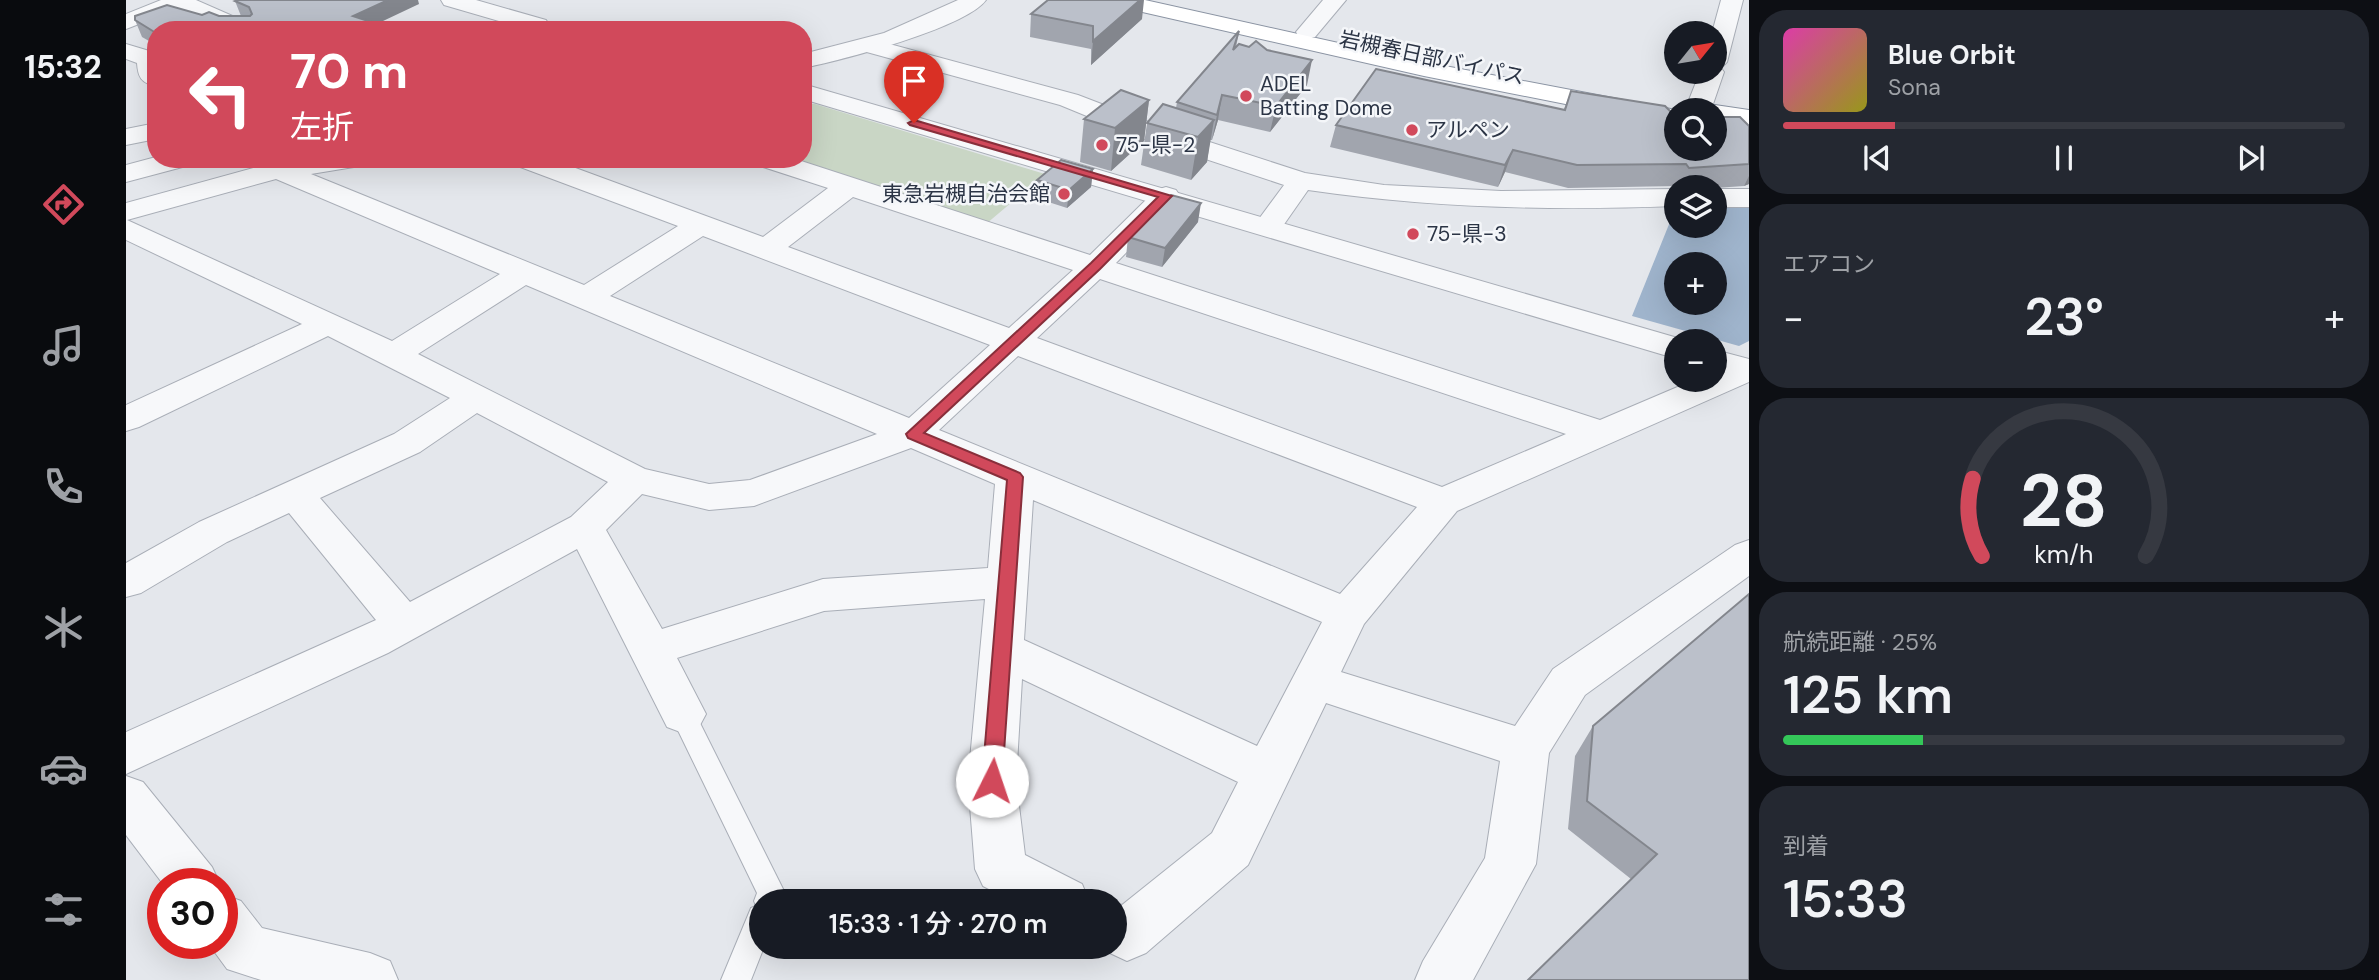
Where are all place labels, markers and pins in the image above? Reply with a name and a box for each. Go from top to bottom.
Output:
pin [884,51,944,123]
place label: ADEL Batting Dome [1260,70,1392,122]
marker: ADEL Batting Dome [1238,88,1254,104]
place label: アルペン [1426,116,1510,144]
marker: アルペン [1404,122,1420,138]
place label: 75-県-2 [1116,131,1195,159]
marker: 75-県-2 [1094,137,1110,153]
place label: 東急岩槻自治会館 [882,180,1050,208]
marker: 東急岩槻自治会館 [1056,186,1072,202]
place label: 75-県-3 [1427,220,1507,248]
marker: 75-県-3 [1405,226,1421,242]

